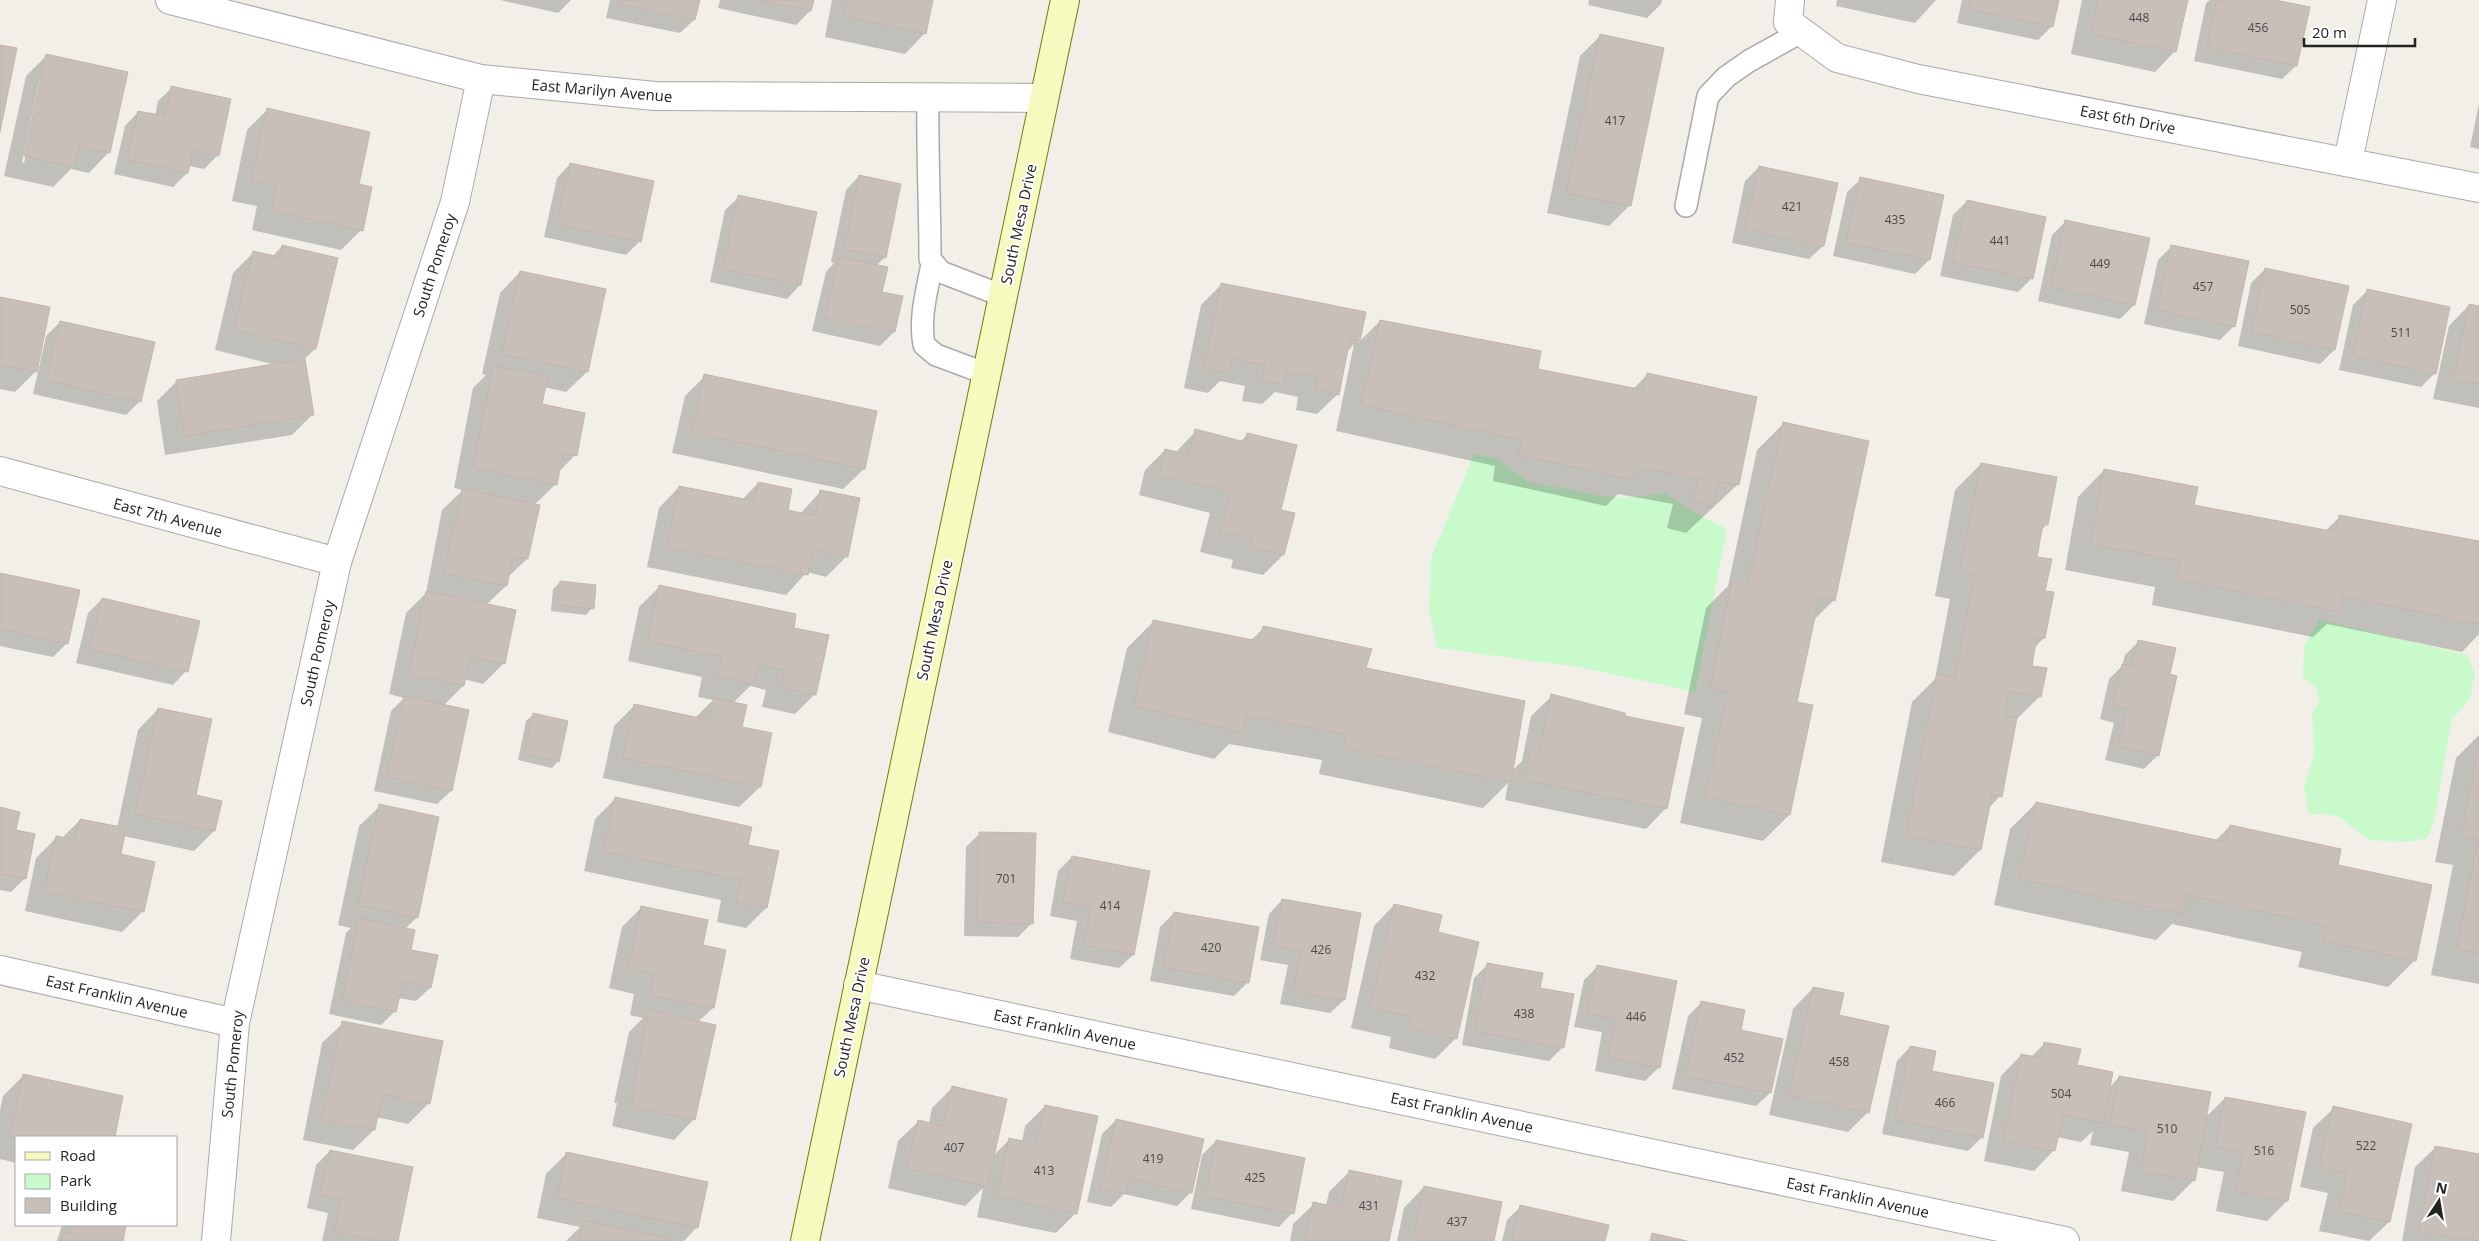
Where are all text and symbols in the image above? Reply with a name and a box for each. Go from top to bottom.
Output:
house number: 448 [2129,9,2149,26]
scale bar [2304,15,2415,47]
house number: 456 [2248,19,2268,36]
text: 20 m [2312,22,2347,42]
street label: East Marilyn Avenue [531,74,673,106]
street label: East 6th Drive [2079,100,2177,138]
house number: 417 [1605,112,1625,129]
street label: South Mesa Drive [995,162,1041,286]
house number: 421 [1782,198,1802,215]
street label: South Pomeroy [408,210,460,319]
house number: 435 [1885,211,1905,228]
house number: 441 [1990,232,2010,249]
house number: 449 [2090,255,2110,272]
house number: 457 [2193,278,2213,295]
house number: 505 [2290,301,2310,318]
house number: 511 [2391,324,2411,341]
street label: East 7th Avenue [111,493,225,541]
street label: South Mesa Drive [911,558,957,682]
street label: South Pomeroy [295,598,339,708]
house number: 701 [996,870,1016,887]
house number: 414 [1100,897,1120,914]
house number: 420 [1201,939,1221,956]
house number: 426 [1311,941,1331,958]
street label: South Mesa Drive [828,955,874,1079]
house number: 432 [1415,967,1435,984]
street label: East Franklin Avenue [44,970,190,1022]
street label: East Franklin Avenue [992,1004,1138,1054]
house number: 438 [1514,1005,1534,1022]
house number: 446 [1626,1008,1646,1025]
street label: South Pomeroy [216,1009,248,1119]
house number: 452 [1724,1049,1744,1066]
house number: 458 [1829,1053,1849,1070]
house number: 504 [2051,1085,2071,1102]
street label: East Franklin Avenue [1389,1087,1535,1137]
house number: 466 [1935,1094,1955,1111]
house number: 510 [2157,1120,2177,1137]
legend [15,1136,178,1226]
house number: 522 [2356,1137,2376,1154]
house number: 407 [944,1139,964,1156]
house number: 516 [2254,1142,2274,1159]
text: Road [60,1145,96,1165]
house number: 419 [1143,1150,1163,1167]
house number: 413 [1034,1162,1054,1179]
house number: 425 [1245,1169,1265,1186]
text: Park [60,1170,91,1190]
street label: East Franklin Avenue [1785,1172,1931,1222]
north arrow [2414,1176,2464,1226]
text: N [2434,1177,2449,1198]
text: Building [60,1195,117,1215]
house number: 431 [1359,1197,1379,1214]
house number: 437 [1447,1213,1467,1230]

